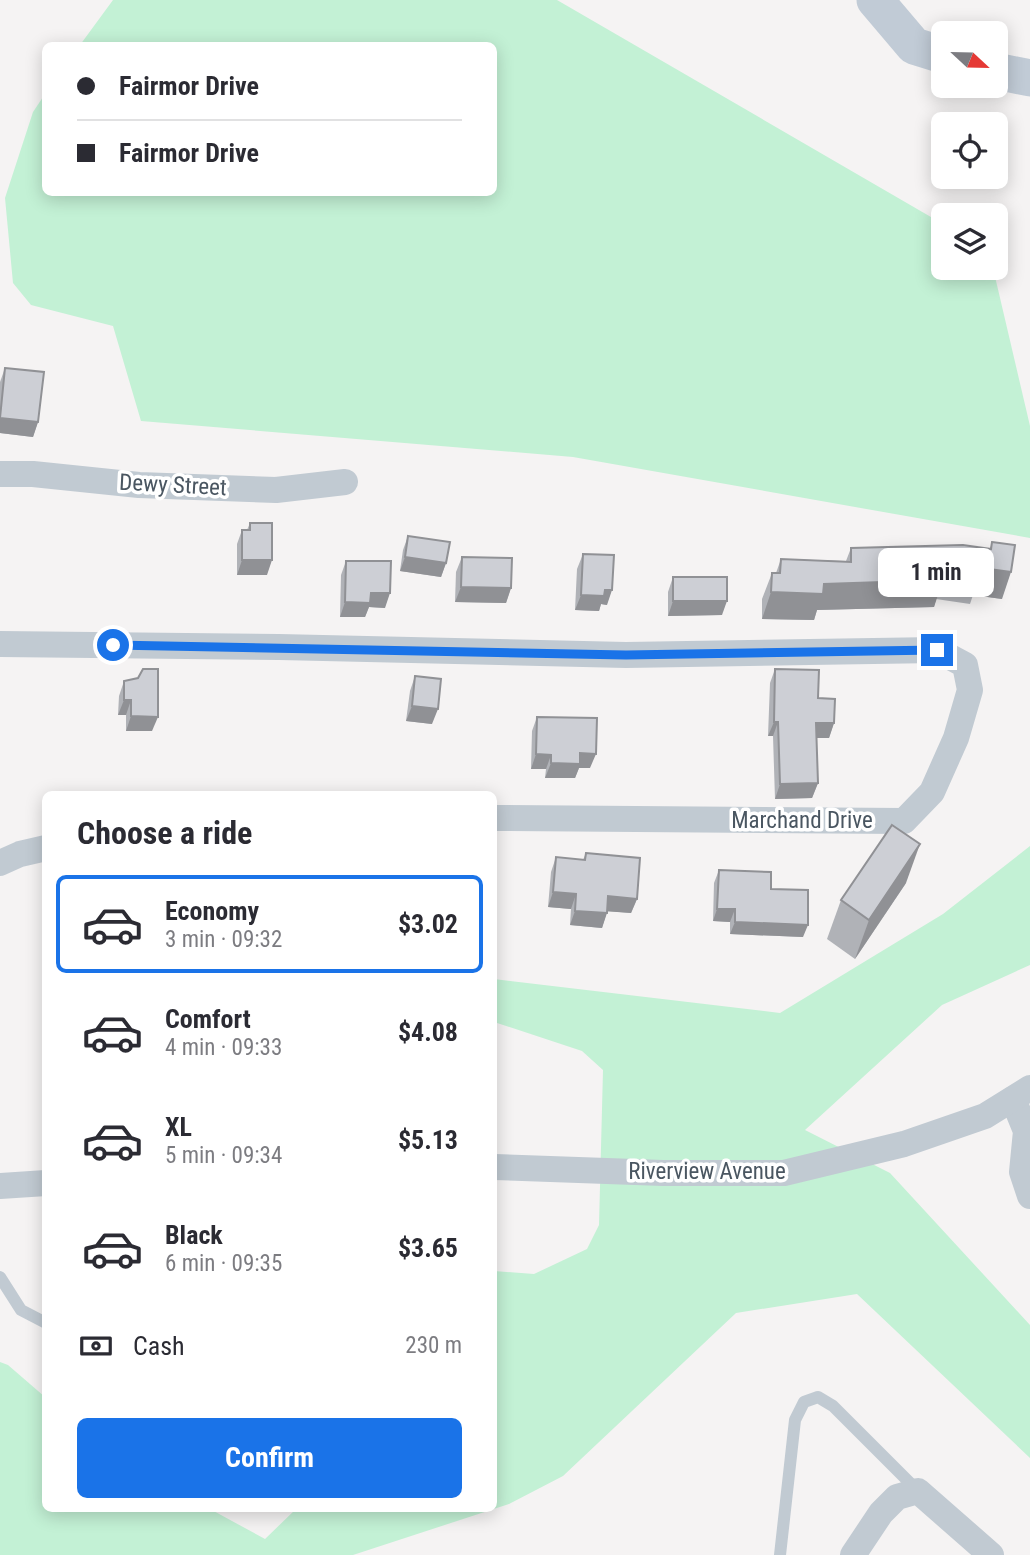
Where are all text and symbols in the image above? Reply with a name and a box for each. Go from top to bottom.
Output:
north arrow [931,21,1008,98]
map controls [931,21,1008,280]
text: Fairmor Drive [119,71,259,101]
button: locate [931,112,1008,189]
text: Fairmor Drive [119,138,259,168]
button: layers [931,203,1008,280]
street label: Dewy Street [119,469,227,501]
callout: 1 min [879,548,995,598]
text: 1 min [910,559,962,586]
route start [97,629,129,661]
route end [921,634,953,666]
street label: Marchand Drive [731,807,873,834]
text: Choose a ride [77,814,252,852]
icon: car [81,893,144,956]
text: Economy [165,896,259,926]
text: $3.02 [398,909,458,939]
text: 3 min · 09:32 [165,926,282,953]
icon: car [81,1001,144,1064]
text: Comfort [165,1004,251,1034]
text: $4.08 [398,1017,458,1047]
text: 4 min · 09:33 [165,1034,282,1061]
icon: car [81,1109,144,1172]
text: XL [165,1112,192,1142]
text: $5.13 [398,1125,458,1155]
text: 5 min · 09:34 [165,1142,282,1169]
street label: Riverview Avenue [628,1158,786,1185]
icon: car [81,1217,144,1280]
text: Black [165,1220,223,1250]
text: $3.65 [398,1233,458,1263]
text: 6 min · 09:35 [165,1250,282,1277]
icon: cash [77,1327,115,1365]
text: Cash [133,1331,185,1361]
text: 230 m [405,1332,462,1359]
button: Confirm [77,1418,462,1498]

